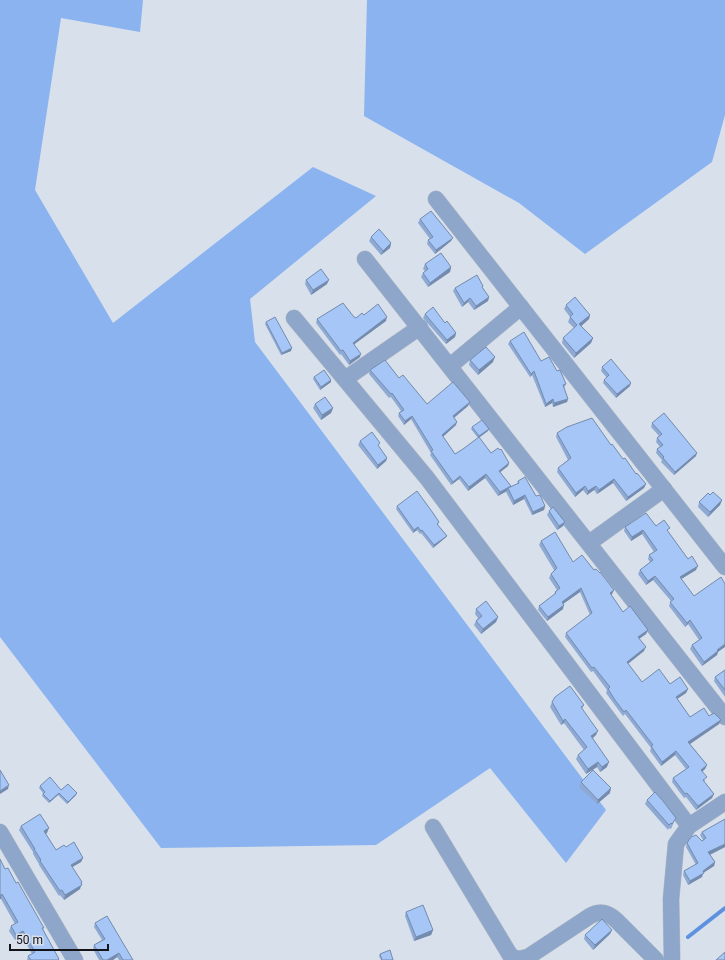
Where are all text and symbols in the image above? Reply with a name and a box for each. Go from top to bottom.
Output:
scale bar [10,926,108,952]
text: 50 m [16,933,43,947]

